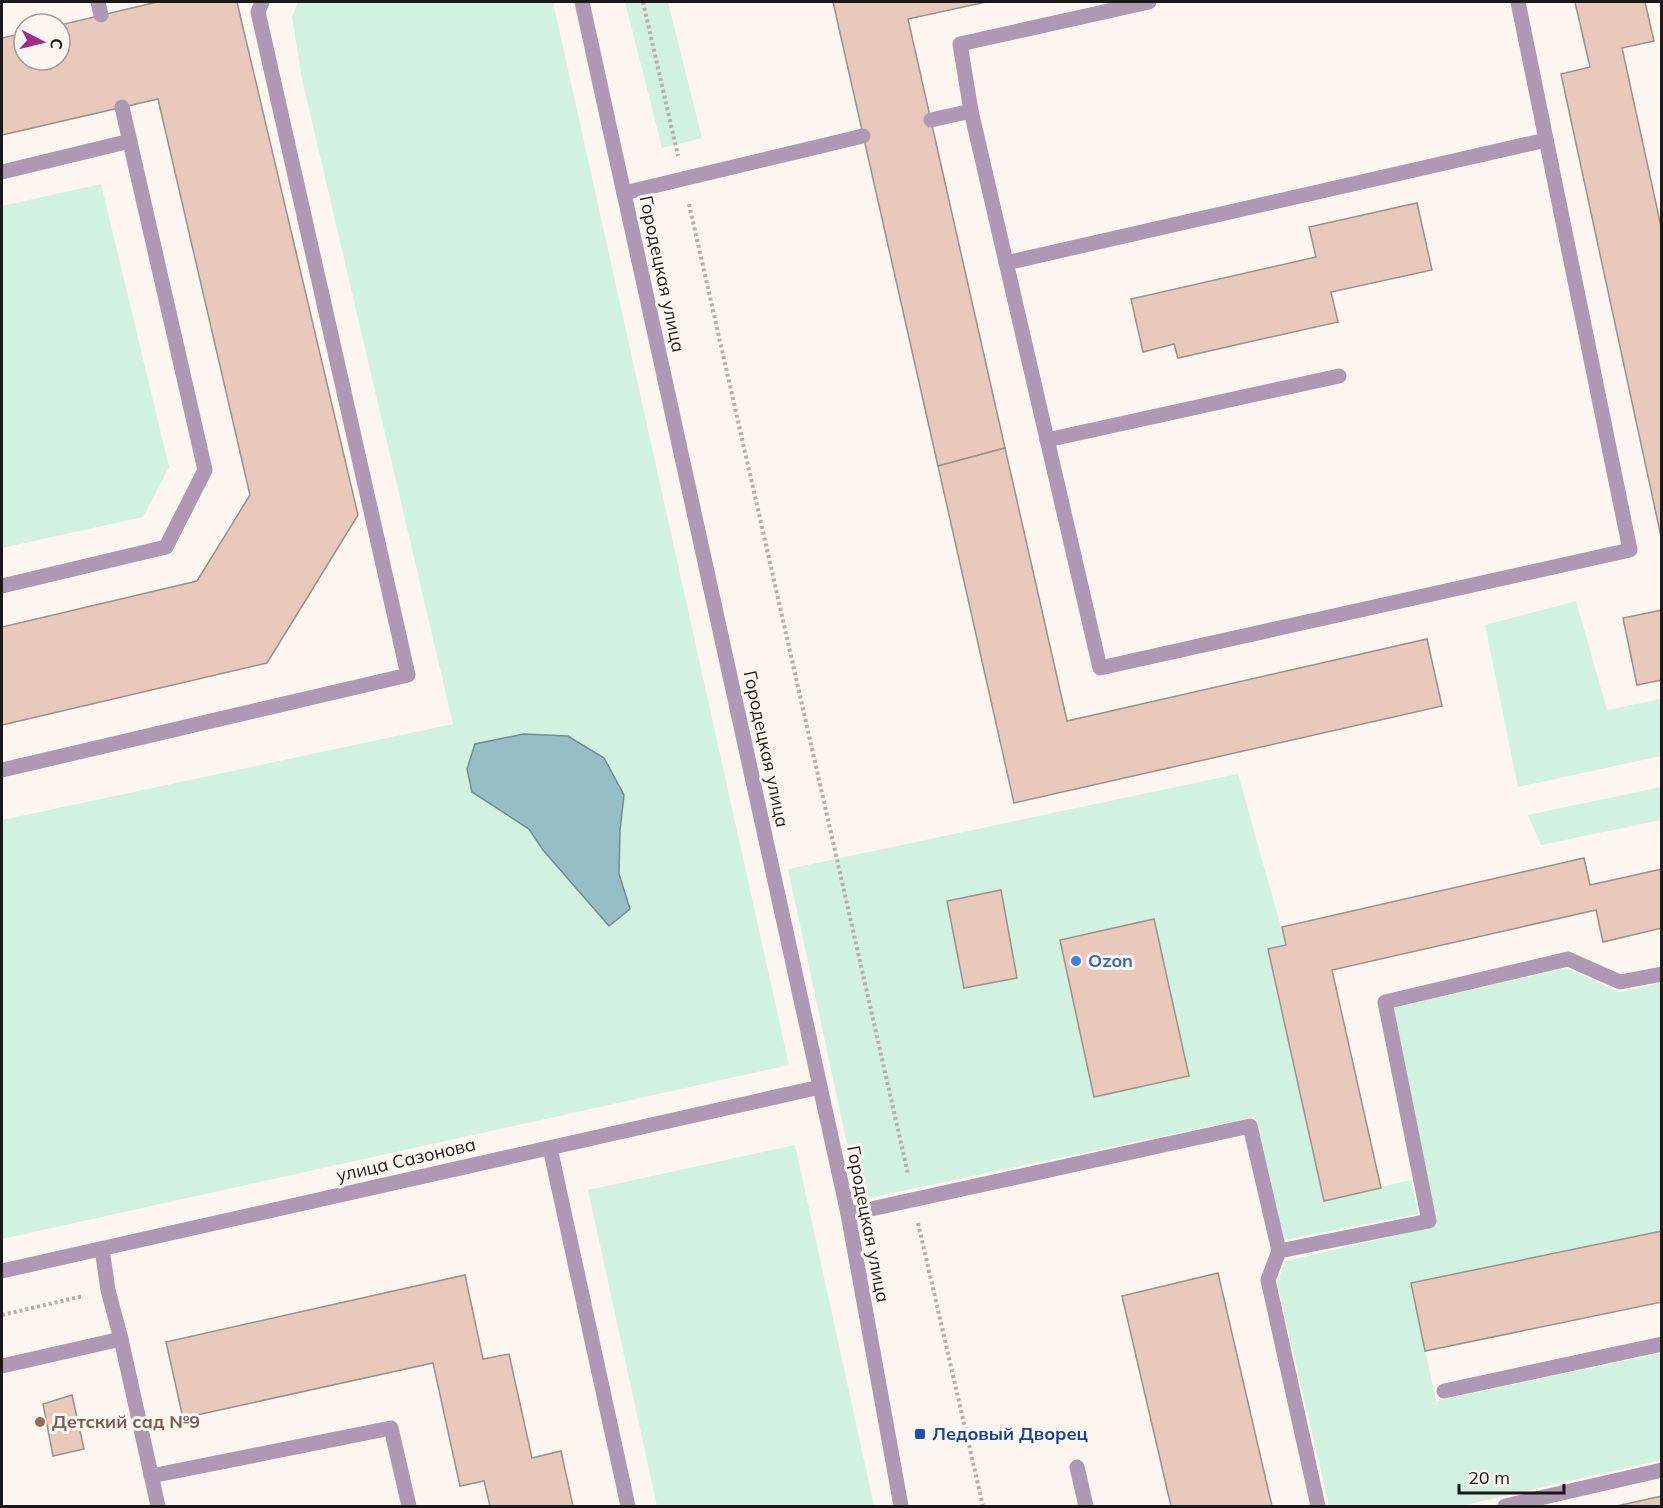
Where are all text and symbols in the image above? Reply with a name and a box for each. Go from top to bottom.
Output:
north arrow [12,12,72,72]
text: С [46,37,67,51]
street label: Городецкая улица [635,194,690,354]
street label: Городецкая улица [739,669,794,829]
place label: Ozon [1088,949,1133,972]
marker: Ozon [1069,954,1083,968]
street label: улица Сазонова [334,1132,478,1187]
street label: Городецкая улица [842,1143,895,1304]
place label: Детский сад №9 [52,1410,200,1433]
marker: Детский сад №9 [33,1415,47,1429]
place label: Ледовый Дворец [932,1422,1089,1445]
marker: Ледовый Дворец [913,1427,927,1441]
scale bar [1459,1457,1564,1495]
text: 20 m [1468,1466,1510,1489]

